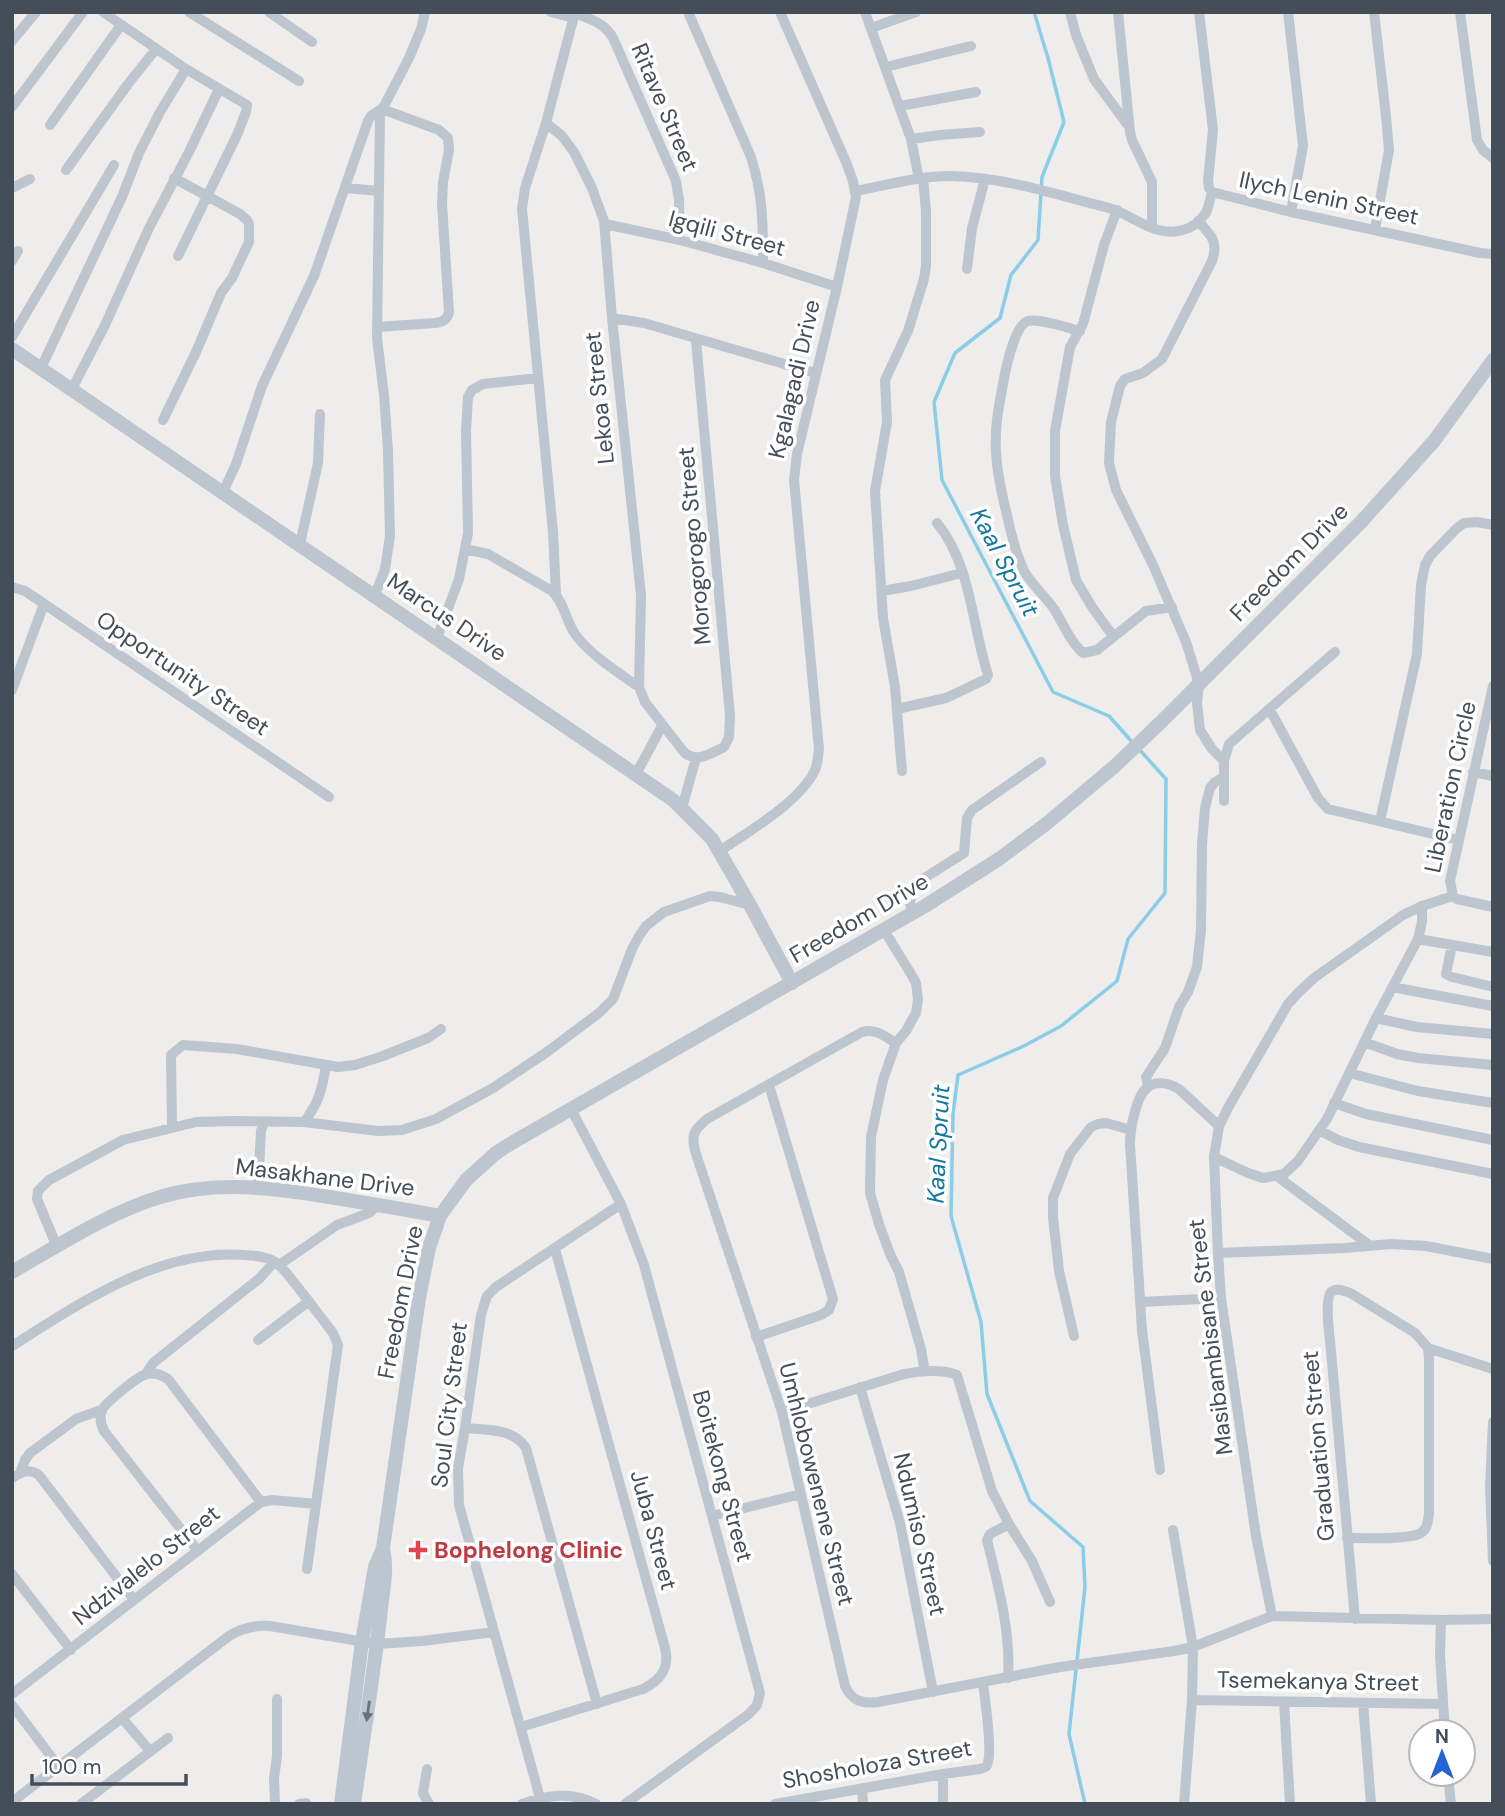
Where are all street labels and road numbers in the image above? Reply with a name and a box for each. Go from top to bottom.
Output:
street label: Ritave Street [625,38,705,176]
street label: Ilych Lenin Street [1237,164,1421,232]
street label: Igqili Street [665,203,789,263]
street label: Kgalagadi Drive [761,297,827,461]
street label: Lekoa Street [577,330,621,466]
street label: Morogorogo Street [670,446,718,646]
street label: Freedom Drive [1223,496,1355,628]
street label: Marcus Drive [381,566,513,668]
street label: Opportunity Street [91,604,275,742]
street label: Liberation Circle [1417,698,1483,876]
street label: Freedom Drive [784,866,934,970]
street label: Masakhane Drive [234,1151,416,1203]
street label: Masibambisane Street [1181,1217,1239,1457]
street label: Freedom Drive [370,1223,430,1381]
street label: Soul City Street [424,1321,474,1489]
street label: Graduation Street [1295,1350,1341,1542]
street label: Umhlobowenene Street [772,1359,862,1609]
street label: Boitekong Street [686,1387,760,1565]
street label: Ndumiso Street [887,1450,953,1618]
street label: Juba Street [624,1467,684,1593]
street label: Ndzivalelo Street [66,1498,226,1632]
street label: Tsemekanya Street [1217,1664,1419,1698]
street label: Shosholoza Street [780,1733,974,1795]

